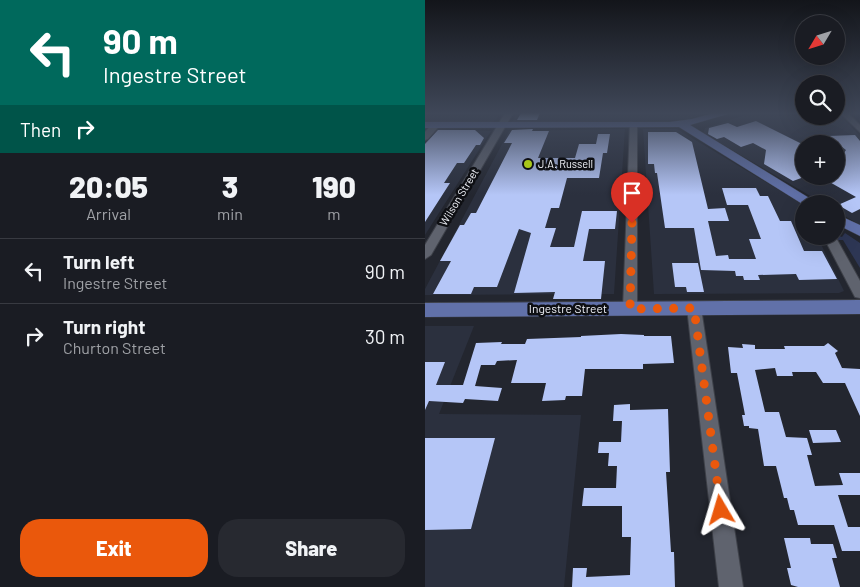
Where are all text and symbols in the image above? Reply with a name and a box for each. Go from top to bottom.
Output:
north arrow [795,15,845,65]
map controls [795,15,845,245]
text: 90 m [103,19,178,61]
icon: left [20,20,85,85]
text: Ingestre Street [103,61,247,87]
button: search [795,75,845,125]
icon: right [71,115,99,143]
text: Then [20,118,61,141]
button: + [795,135,845,185]
place label: J.A. Russell [538,157,593,170]
marker: J.A. Russell [522,158,534,170]
street label: Wilson Street [436,166,481,228]
text: 20:05 [69,168,148,204]
text: 3 [222,168,238,204]
text: 190 [312,168,356,204]
pin [611,172,653,223]
icon: arrive [618,179,646,207]
button: − [795,195,845,245]
text: Arrival [86,204,131,223]
text: min [217,204,243,223]
text: m [327,204,341,223]
text: Turn left [63,250,134,273]
icon: left [20,257,48,285]
text: 90 m [365,260,405,283]
text: Ingestre Street [63,273,167,292]
street label: Ingestre Street [529,301,607,315]
text: Turn right [63,315,145,338]
icon: right [20,322,48,350]
text: 30 m [365,325,405,348]
text: Churton Street [63,338,166,357]
position arrow [694,483,746,535]
button: Exit [20,519,208,577]
button: Share [218,519,405,577]

